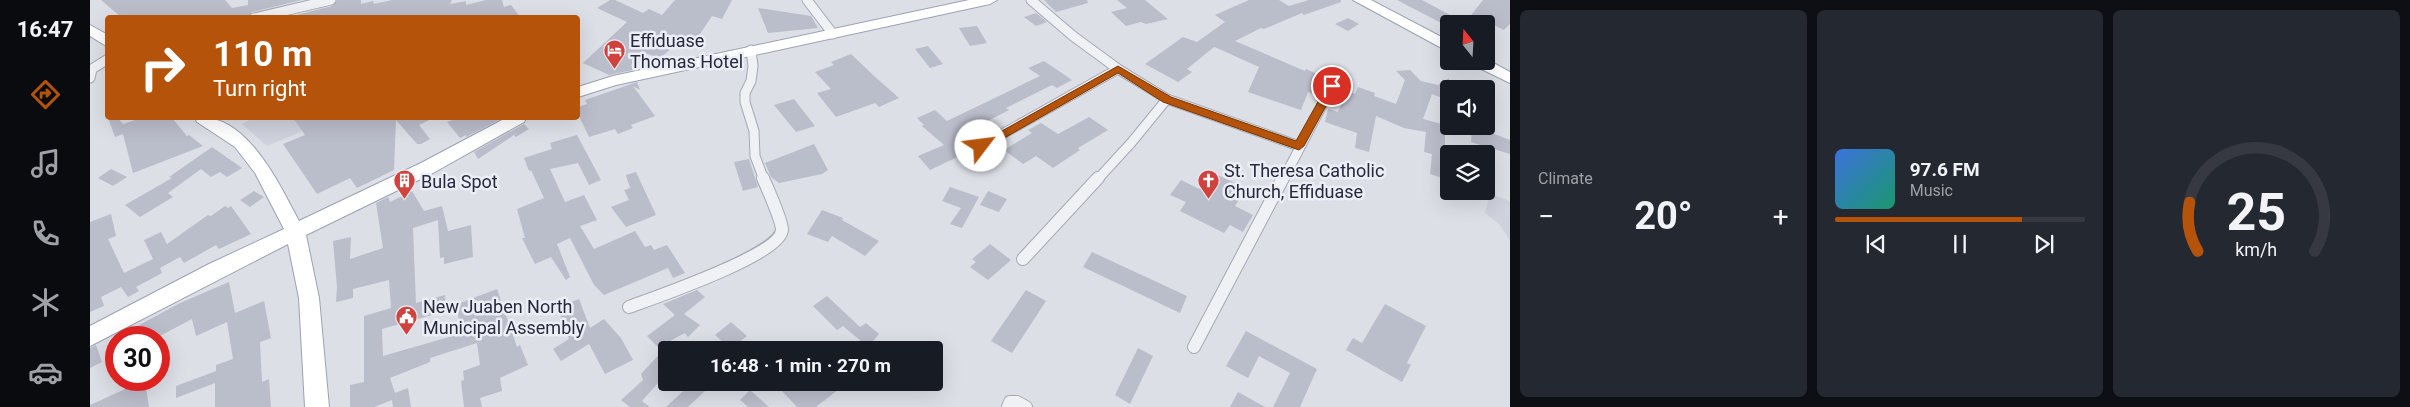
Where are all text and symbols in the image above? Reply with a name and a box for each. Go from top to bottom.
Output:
north arrow [1440,15,1495,70]
map controls [1440,15,1495,200]
text: 16:47 [17,17,73,42]
place label: Effiduase Thomas Hotel [630,30,743,72]
text: 110 m [213,34,312,75]
icon: right [130,35,195,100]
hotel icon: Effiduase Thomas Hotel [602,38,626,69]
pin [1311,65,1353,107]
icon: arrive [1318,72,1346,100]
text: Turn right [213,76,307,101]
icon: directions [28,77,63,112]
button: sound [1440,80,1495,135]
position arrow [954,119,1006,171]
button: layers [1440,145,1495,200]
icon: music [28,146,63,181]
text: 97.6 FM [1910,158,1980,181]
place label: St. Theresa Catholic Church, Effiduase [1224,160,1384,202]
church icon: St. Theresa Catholic Church, Effiduase [1196,168,1220,199]
building icon: Bula Spot [393,169,417,200]
text: Climate [1538,169,1593,188]
place label: Bula Spot [421,171,498,192]
text: Music [1910,181,1953,200]
text: 25 [2227,182,2286,243]
text: 20° [1634,194,1693,238]
text: − [1538,200,1554,233]
text: + [1773,200,1789,233]
icon: phone [28,216,63,251]
icon: previous [1862,230,1890,258]
icon: pause [1946,230,1974,258]
icon: next [2030,230,2058,258]
text: km/h [2236,239,2278,260]
icon: climate [28,285,63,320]
place label: New Juaben North Municipal Assembly [423,296,585,338]
public building icon: New Juaben North Municipal Assembly [395,304,419,335]
speed limit sign: 30 [105,326,170,391]
text: 16:48 · 1 min · 270 m [710,354,891,377]
icon: car [28,355,63,390]

